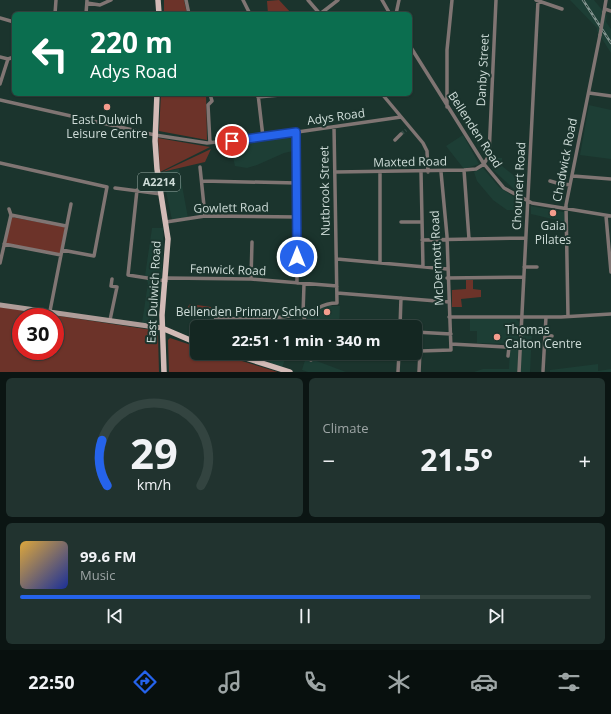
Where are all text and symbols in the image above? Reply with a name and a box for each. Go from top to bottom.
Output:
text: 220 m [90,23,173,61]
icon: left [24,28,76,80]
street label: Danby Street [472,33,493,107]
text: Adys Road [90,59,178,83]
street label: Bellenden Road [444,88,506,171]
marker: East Dulwich Leisure Centre [102,102,112,112]
street label: Adys Road [306,104,366,129]
place label: East Dulwich Leisure Centre [66,111,148,142]
street label: Chadwick Road [548,117,581,203]
pin [215,124,249,158]
icon: arrive [221,130,243,152]
street label: Choumert Road [508,141,529,230]
street label: Nutbrook Street [315,146,334,236]
street label: Maxted Road [373,152,447,171]
road number: A2214 [138,173,180,191]
street label: Gowlett Road [193,198,269,217]
marker: Gaia Pilates [548,208,558,218]
street label: McDermott Road [426,210,447,306]
place label: Gaia Pilates [535,217,572,248]
position arrow [276,236,318,278]
street label: East Dulwich Road [142,240,165,344]
street label: Fenwick Road [190,260,267,279]
place label: Bellenden Primary School [176,303,319,320]
marker: Bellenden Primary School [322,307,332,317]
speed limit sign: 30 [12,308,64,360]
place label: Thomas Calton Centre [505,321,582,352]
text: 22:51 · 1 min · 340 m [232,330,380,350]
marker: Thomas Calton Centre [492,332,502,342]
text: Climate [323,419,368,437]
text: 29 [130,424,178,480]
text: 21.5° [420,439,493,480]
text: − [323,445,335,475]
text: + [578,445,591,475]
text: km/h [137,474,172,493]
text: 99.6 FM [80,546,136,566]
text: Music [80,566,115,584]
icon: previous [104,605,126,627]
icon: pause [294,605,316,627]
icon: next [485,605,507,627]
icon: directions [131,668,159,696]
icon: music [216,668,244,696]
icon: phone [301,668,329,696]
icon: climate [385,668,413,696]
icon: car [470,668,498,696]
icon: filters [555,668,583,696]
text: 22:50 [28,670,75,694]

